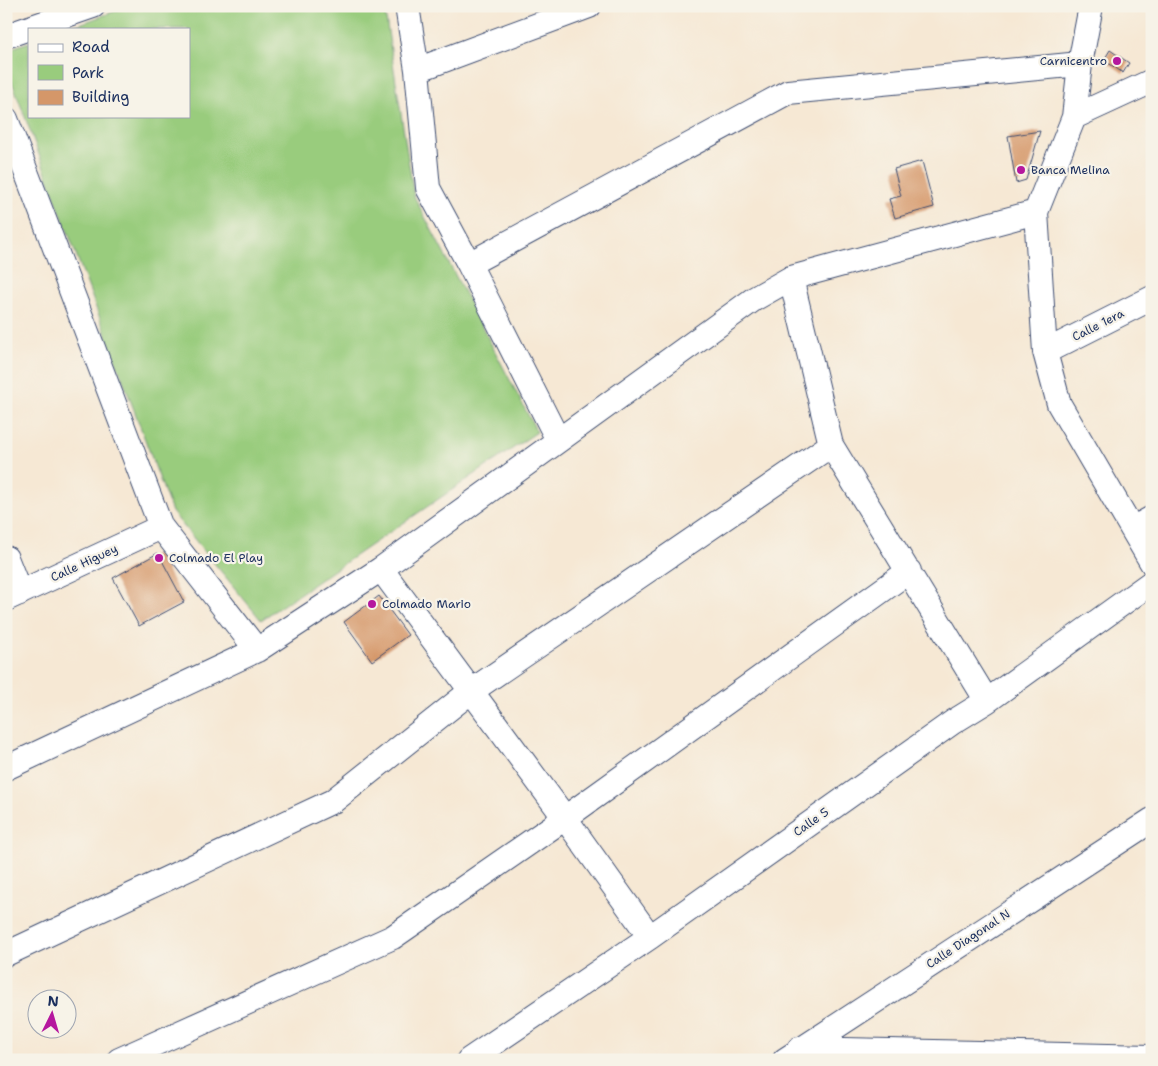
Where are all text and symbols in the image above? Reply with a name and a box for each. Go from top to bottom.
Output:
legend [28,28,190,118]
text: Road [72,37,110,57]
place label: Carnicentro [1040,53,1107,69]
marker: Carnicentro [1111,55,1123,67]
text: Park [72,63,104,83]
text: Building [72,87,129,107]
place label: Banca Melina [1031,162,1110,178]
marker: Banca Melina [1015,164,1027,176]
street label: Calle 1era [1069,305,1127,345]
street label: Calle Higuey [48,540,120,585]
place label: Colmado El Play [169,550,263,566]
marker: Colmado El Play [153,552,165,564]
place label: Colmado Mario [382,596,471,612]
marker: Colmado Mario [366,598,378,610]
street label: Calle 5 [790,804,832,840]
street label: Calle Diagonal N [923,906,1013,972]
north arrow [28,988,78,1038]
text: N [47,992,59,1010]

